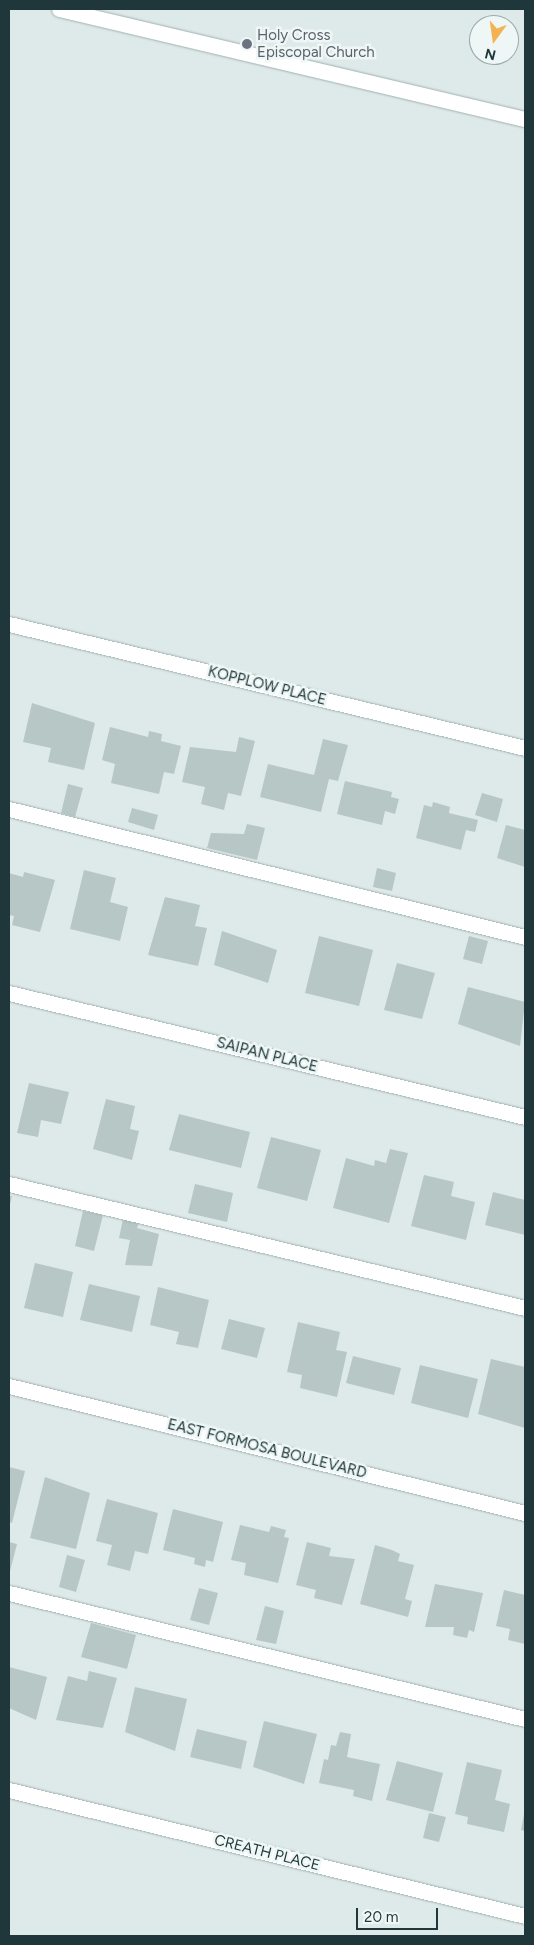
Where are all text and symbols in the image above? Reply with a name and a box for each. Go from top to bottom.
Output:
north arrow [469,15,519,65]
place label: Holy Cross Episcopal Church [257,26,375,61]
marker: Holy Cross Episcopal Church [241,38,253,50]
text: N [483,45,498,64]
street label: KOPPLOW PLACE [206,663,328,709]
street label: SAIPAN PLACE [215,1034,319,1076]
street label: EAST FORMOSA BOULEVARD [166,1416,368,1482]
street label: CREATH PLACE [212,1831,322,1875]
scale bar [359,1898,442,1930]
text: 20 m [364,1908,398,1926]

